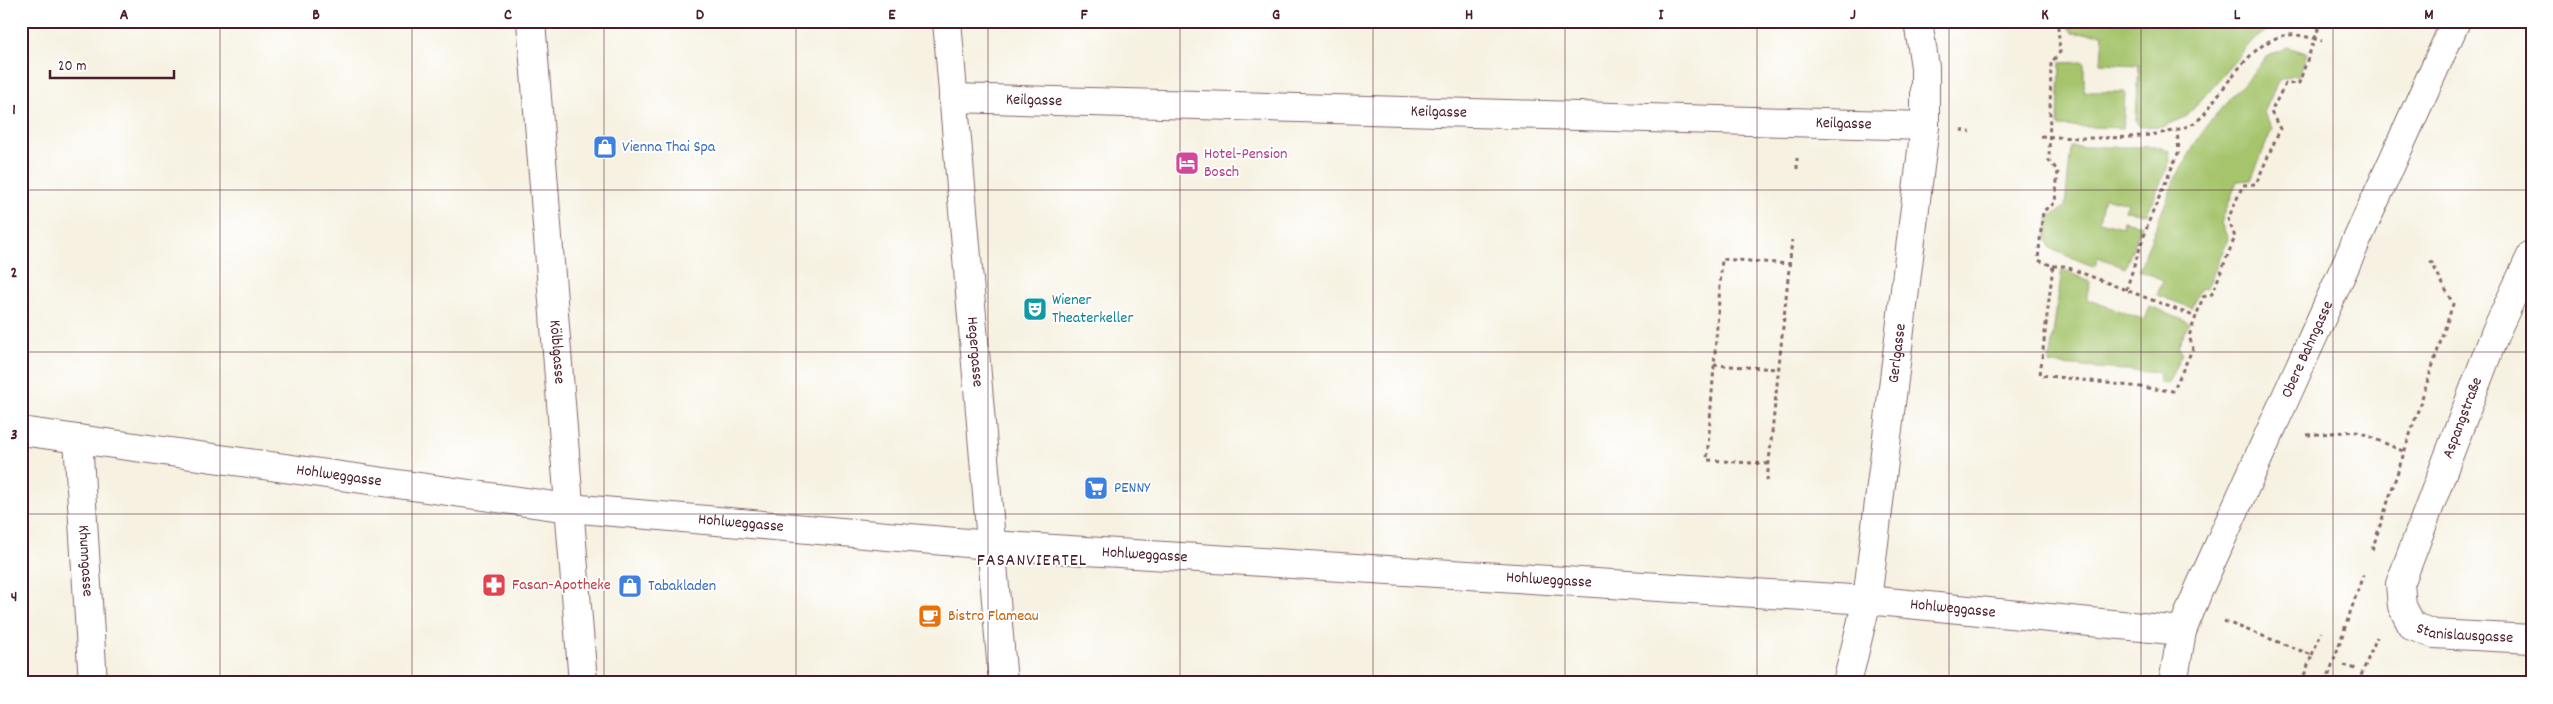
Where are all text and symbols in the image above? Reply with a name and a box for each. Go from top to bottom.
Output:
text: A [120,4,129,27]
text: B [312,4,320,27]
text: C [504,4,512,27]
text: D [696,4,705,27]
text: E [888,4,896,27]
text: F [1080,4,1088,27]
text: G [1272,4,1280,27]
text: H [1465,4,1473,27]
text: I [1659,4,1665,27]
text: J [1850,4,1856,27]
text: K [2041,4,2049,27]
text: L [2234,4,2241,27]
text: M [2424,4,2434,27]
scale bar [50,48,174,80]
text: 20 m [58,56,86,78]
street label: Keilgasse [1006,88,1062,113]
text: 1 [12,99,16,122]
street label: Keilgasse [1410,100,1467,124]
street label: Keilgasse [1815,111,1872,136]
shop icon: Vienna Thai Spa [592,134,618,160]
place label: Vienna Thai Spa [622,136,716,159]
place label: Hotel-Pension Bosch [1204,143,1287,184]
hotel icon: Hotel-Pension Bosch [1174,150,1200,176]
text: 2 [11,262,18,285]
place label: Wiener Theaterkeller [1052,289,1133,330]
theatre icon: Wiener Theaterkeller [1022,296,1048,322]
street label: Obere Bahngasse [2275,297,2339,402]
street label: Hegergasse [961,316,989,388]
street label: Kölblgasse [543,319,571,385]
street label: Gerlgasse [1882,322,1912,384]
street label: Aspangstraße [2437,374,2489,462]
text: 3 [10,424,18,447]
street label: Hohlweggasse [295,458,383,493]
supermarket icon: PENNY [1083,475,1109,501]
place label: PENNY [1114,477,1151,500]
street label: Hohlweggasse [697,508,785,538]
street label: Khunngasse [72,524,99,597]
street label: Hohlweggasse [1101,541,1188,569]
district label: FASANVIERTEL [977,549,1087,574]
street label: Hohlweggasse [1505,566,1592,594]
pharmacy icon: Fasan-Apotheke [481,572,507,598]
shop icon: Tabakladen [617,573,643,599]
place label: Fasan-Apotheke [512,574,611,597]
place label: Tabakladen [648,575,716,598]
text: 4 [11,586,17,609]
street label: Hohlweggasse [1909,593,1997,624]
cafe icon: Bistro Flameau [917,603,943,629]
place label: Bistro Flameau [948,605,1039,628]
street label: Stanislausgasse [2413,617,2514,650]

